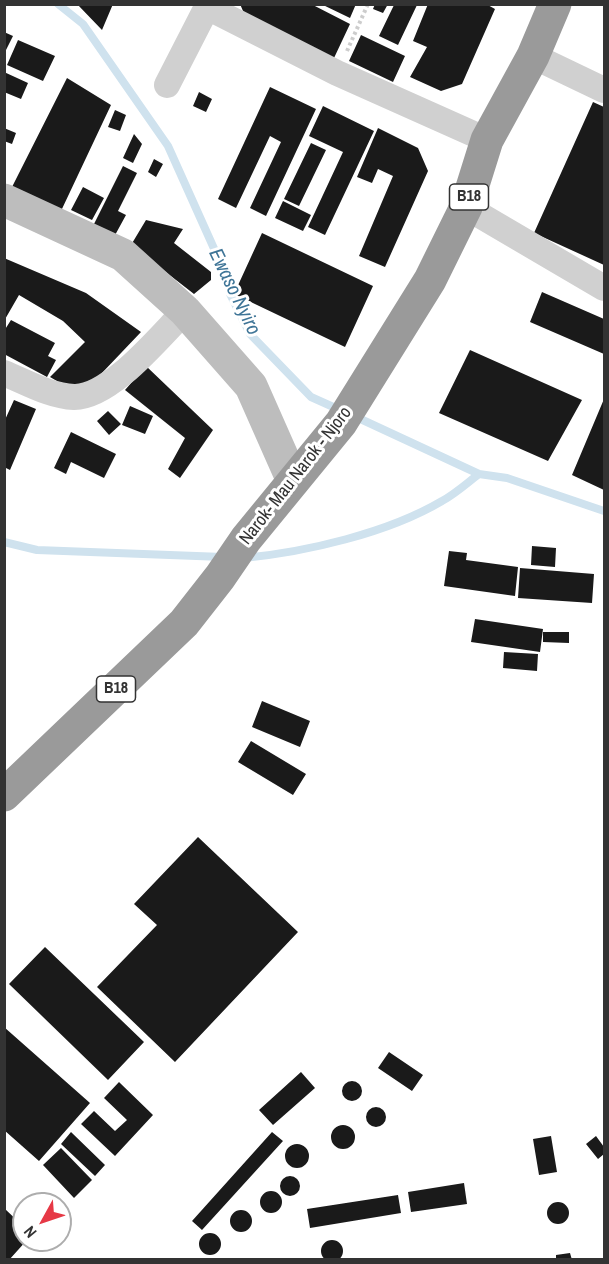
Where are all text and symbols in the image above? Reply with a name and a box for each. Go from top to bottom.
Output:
road number: B18 [450,184,488,210]
water label: Ewaso Nyiro [203,245,265,339]
street label: Narok- Mau Narok - Njoro [235,403,357,549]
road number: B18 [96,676,136,702]
north arrow [12,1192,72,1252]
text: N [18,1222,41,1243]

